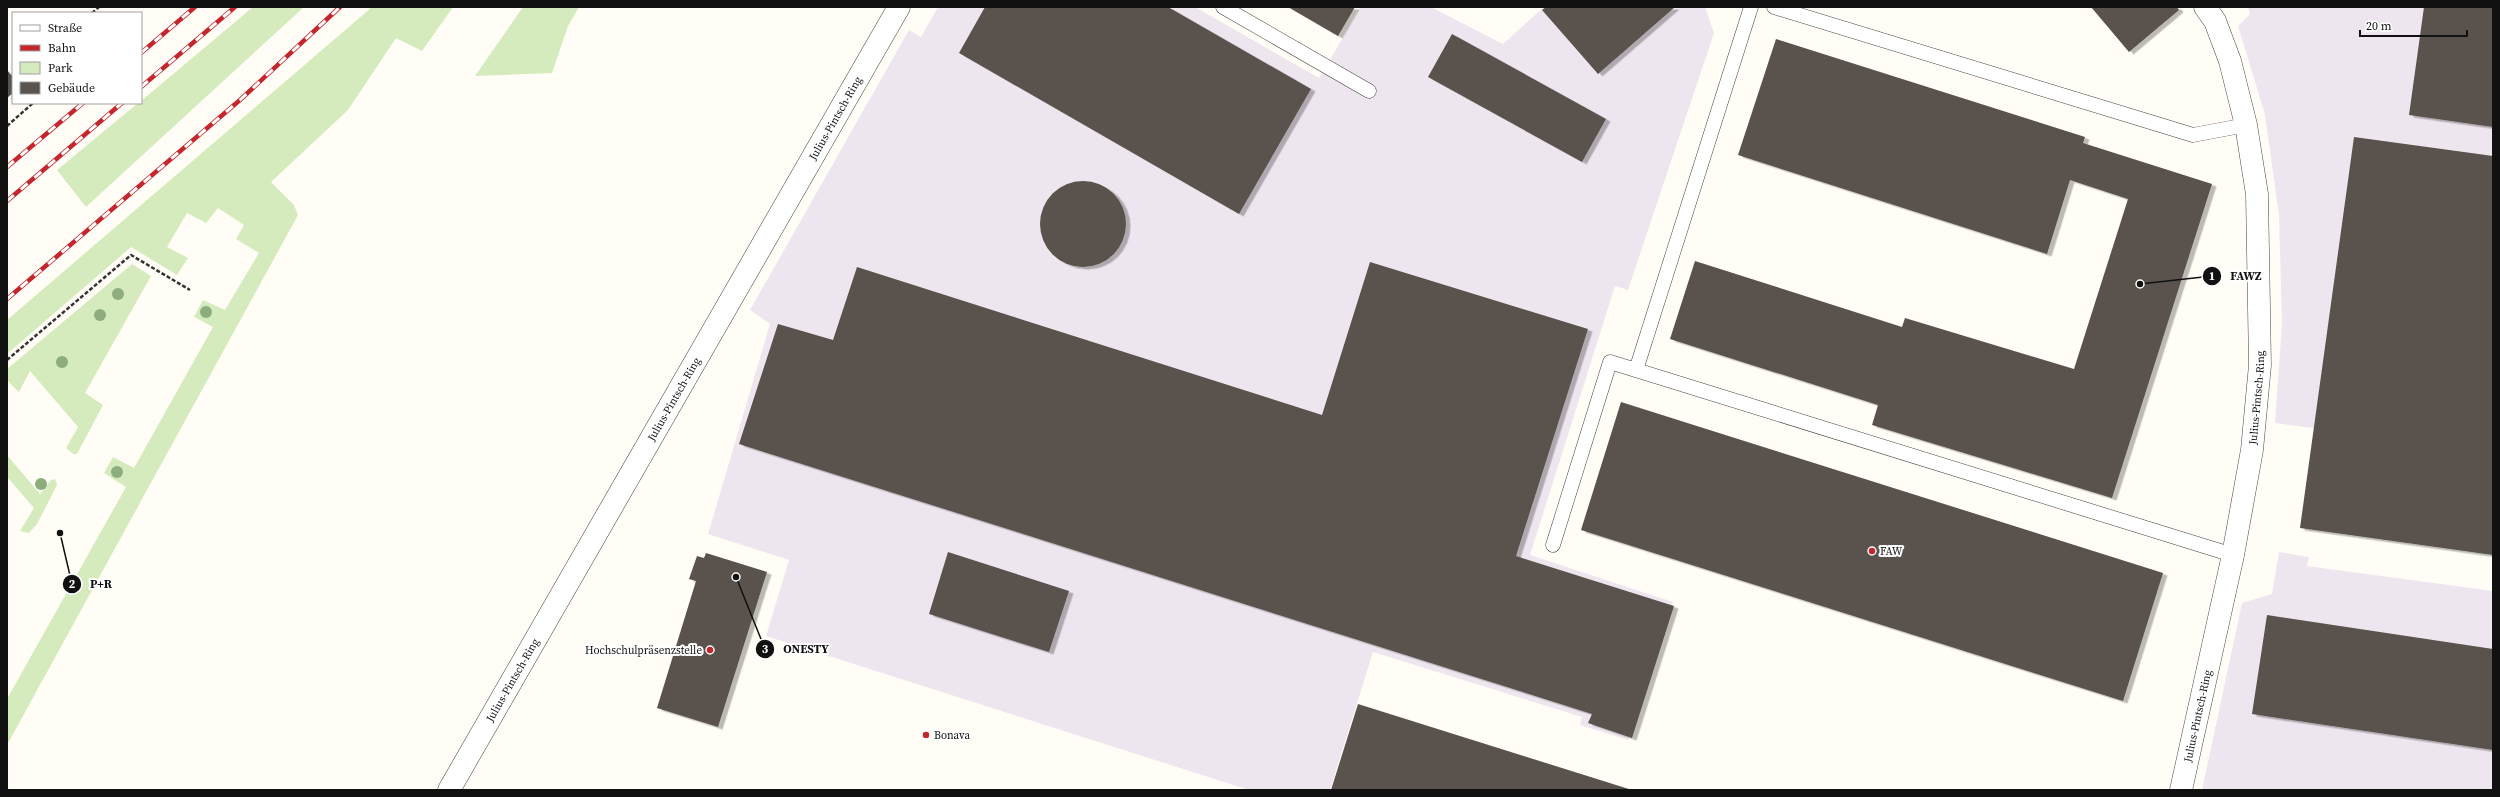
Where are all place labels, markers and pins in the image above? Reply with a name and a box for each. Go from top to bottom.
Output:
callout: FAWZ [2202,264,2269,288]
place label: FAW [1880,544,1903,559]
marker: FAW [1867,546,1877,556]
callout: P+R [62,572,120,596]
callout: ONESTY [755,637,836,661]
place label: Hochschulpräsenzstelle [585,643,702,658]
marker: Hochschulpräsenzstelle [705,645,715,655]
place label: Bonava [934,728,970,743]
marker: Bonava [921,730,931,740]

